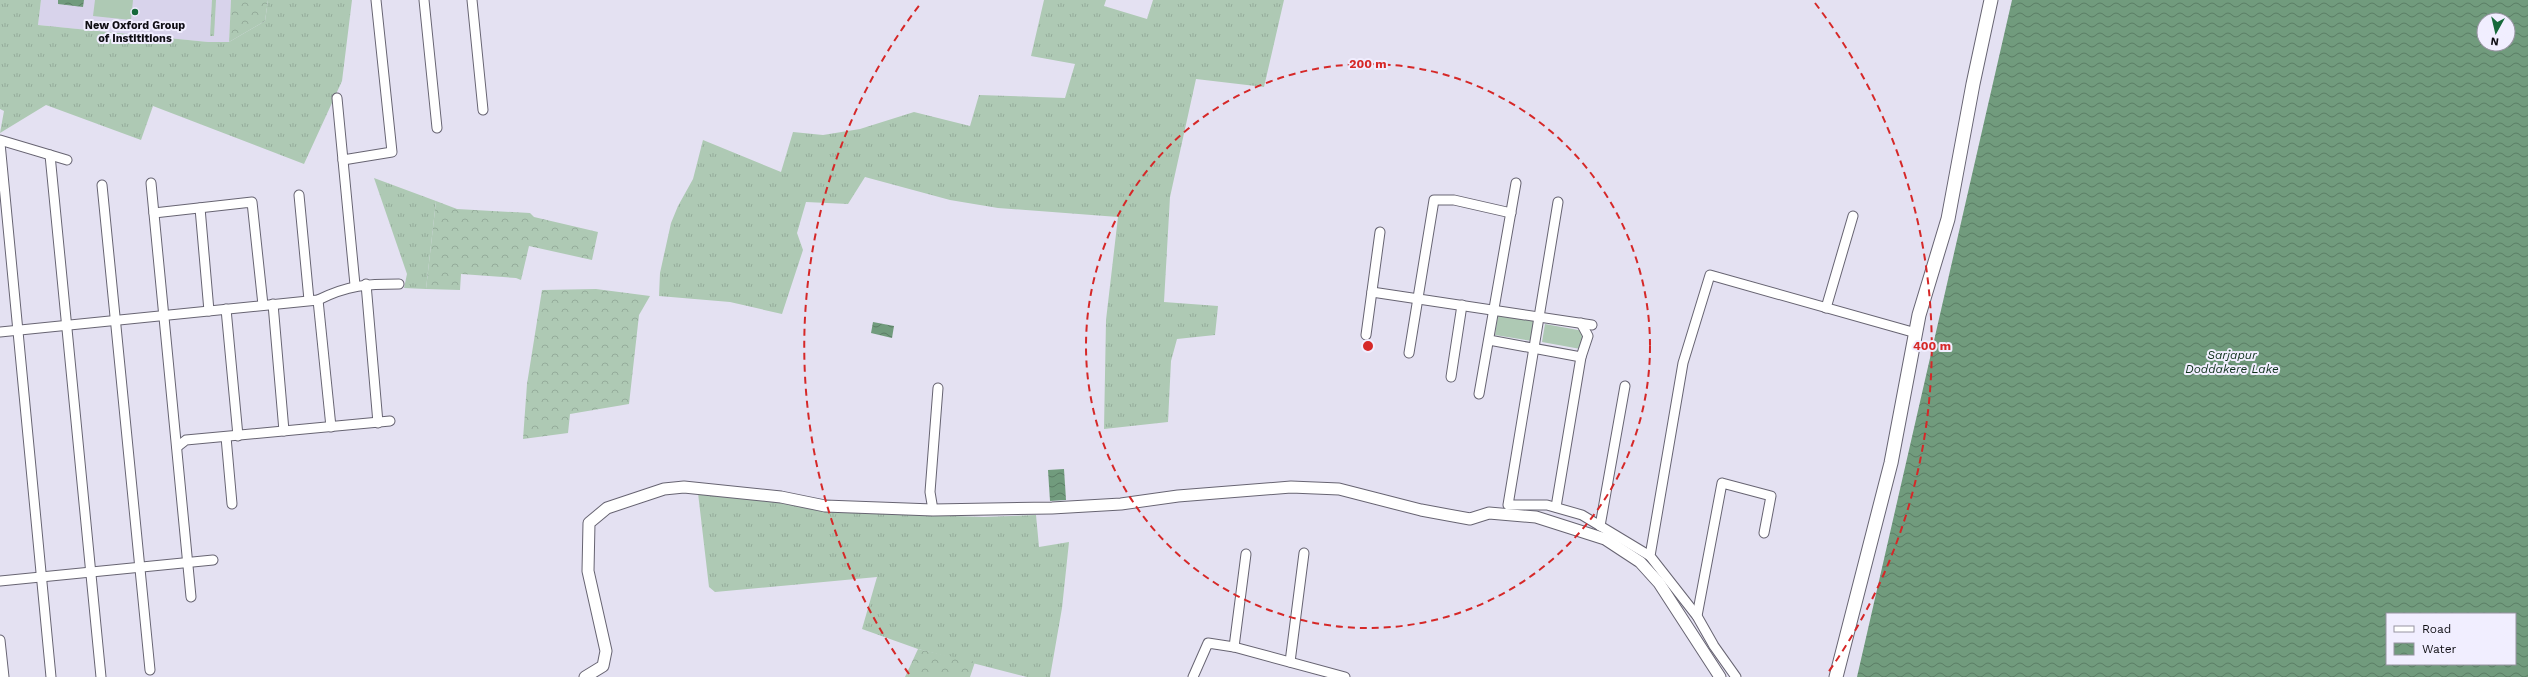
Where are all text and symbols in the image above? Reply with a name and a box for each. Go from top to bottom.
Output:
marker: New Oxford Group of Instititions [130,7,140,17]
north arrow [2476,12,2516,52]
place label: New Oxford Group of Instititions [85,19,185,45]
text: N [2490,34,2500,48]
text: 200 m [1349,57,1387,71]
centre of rings [1361,339,1375,353]
text: 400 m [1913,339,1951,353]
water label: Sarjapur Doddakere Lake [2185,348,2279,376]
legend [2386,613,2516,665]
text: Road [2422,622,2451,636]
text: Water [2422,642,2457,656]

